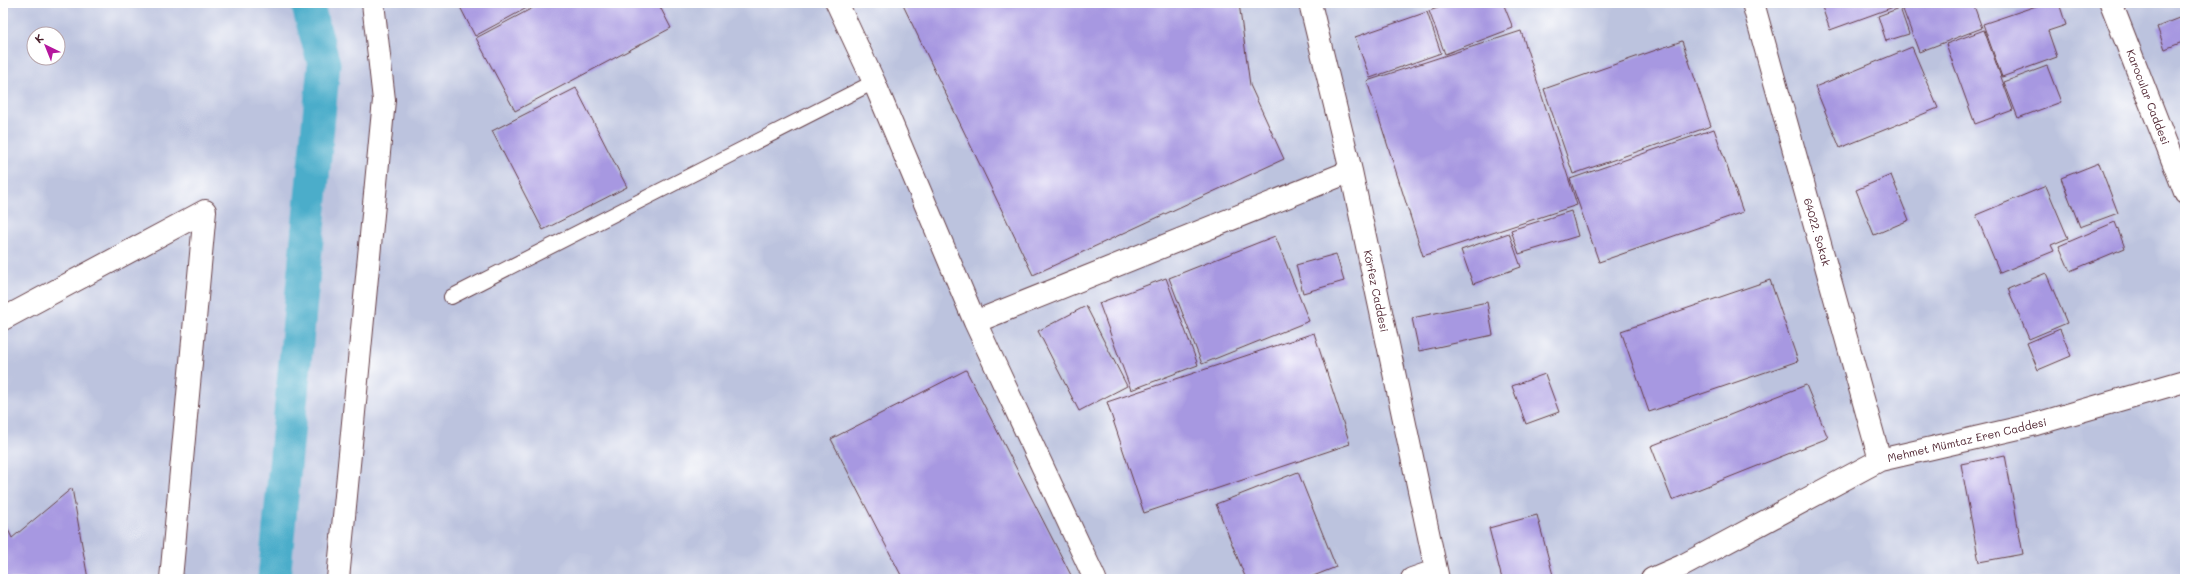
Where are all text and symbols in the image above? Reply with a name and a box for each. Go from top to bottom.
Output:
north arrow [26,26,66,66]
text: K [31,30,47,46]
street label: Karocular Caddesi [2123,47,2174,147]
street label: 64022. Sokak [1801,196,1834,268]
street label: Körfez Caddesi [1360,248,1393,333]
street label: Mehmet Mümtaz Eren Caddesi [1886,414,2048,465]

